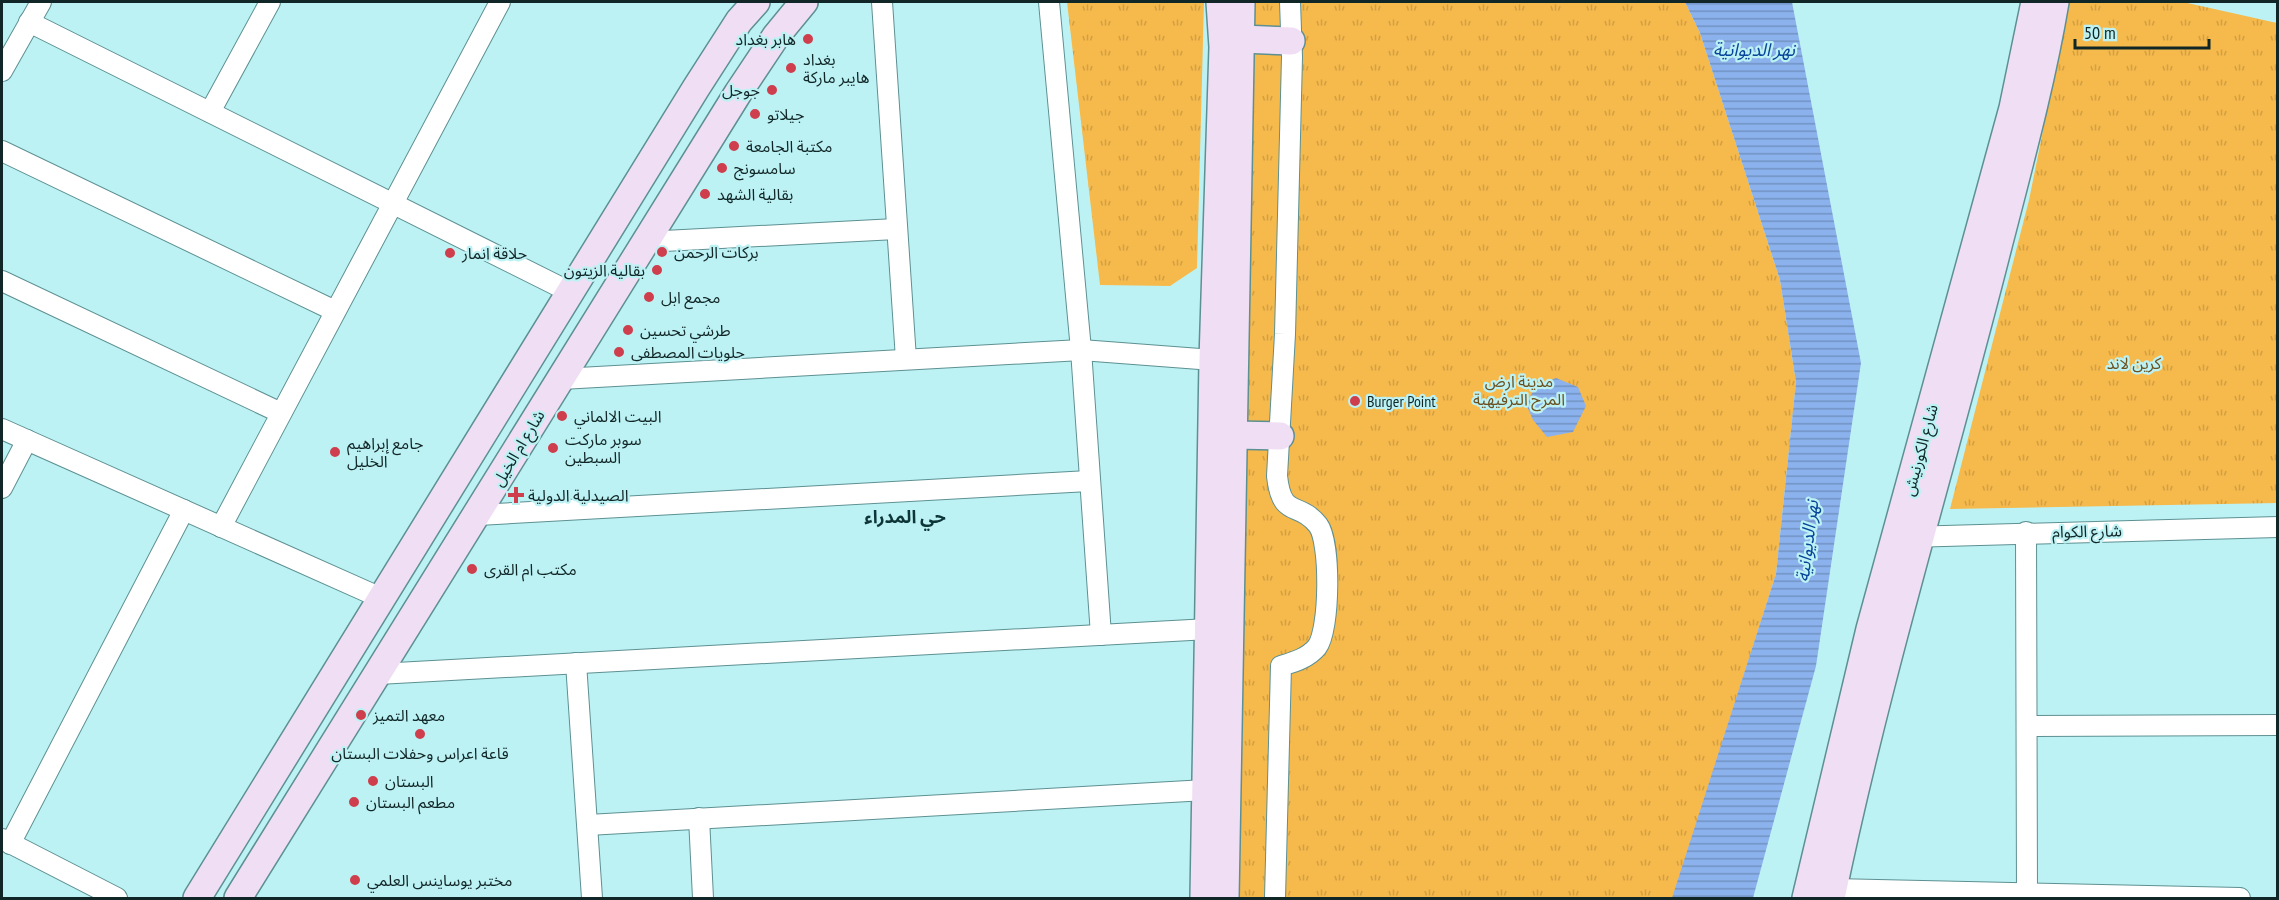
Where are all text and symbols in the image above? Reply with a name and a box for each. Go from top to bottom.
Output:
scale bar [2075,12,2208,50]
text: 50 m [2084,21,2116,44]
place label: هابر بغداد [736,29,796,49]
marker: هابر بغداد [801,32,815,46]
water label: نهر الديوانية [1713,38,1797,61]
place label: بغداد هايبر ماركة [803,49,870,87]
marker: بغداد هايبر ماركة [784,61,798,75]
place label: جوجل [722,80,760,100]
marker: جوجل [765,83,779,97]
place label: جيلاتو [767,104,804,124]
marker: جيلاتو [748,107,762,121]
place label: مكتبة الجامعة [746,136,832,156]
marker: مكتبة الجامعة [727,139,741,153]
place label: سامسونج [734,158,795,181]
marker: سامسونج [715,161,729,175]
place label: بقالية الشهد [717,184,793,204]
marker: بقالية الشهد [698,187,712,201]
place label: بركات الرحمن [674,242,759,262]
place label: حلاقة انمار [461,243,527,263]
marker: بركات الرحمن [655,245,669,259]
marker: حلاقة انمار [443,246,457,260]
place label: بقالية الزيتون [564,260,645,280]
marker: بقالية الزيتون [650,263,664,277]
place label: مجمع ابل [661,287,721,310]
marker: مجمع ابل [642,290,656,304]
place label: طرشي تحسين [640,320,731,343]
marker: طرشي تحسين [621,323,635,337]
place label: حلويات المصطفى [631,342,745,362]
marker: حلويات المصطفى [612,345,626,359]
park label: كرين لاند [2107,353,2162,373]
park label: مدينة ارض المرح الترفيهية [1473,371,1565,412]
place label: Burger Point [1367,391,1436,411]
marker: Burger Point [1348,394,1362,408]
street label: شارع الكورنيش [1898,402,1945,499]
street label: شارع ام الخيل [487,406,551,491]
place label: البيت الالماني [574,406,662,429]
marker: البيت الالماني [555,409,569,423]
place label: سوبر ماركت السبطين [565,429,642,467]
place label: جامع إبراهيم الخليل [347,433,423,471]
marker: سوبر ماركت السبطين [546,441,560,455]
marker: جامع إبراهيم الخليل [328,445,342,459]
place label: الصيدلية الدولية [528,485,628,505]
marker: الصيدلية الدولية [509,488,523,502]
water label: نهر الديوانية [1791,497,1824,583]
district label: حي المدراء [864,505,946,531]
street label: شارع الكوام [2052,520,2122,545]
place label: مكتب ام القرى [484,559,577,582]
marker: مكتب ام القرى [465,562,479,576]
place label: معهد التميز [372,705,445,725]
marker: معهد التميز [354,708,368,722]
marker: قاعة اعراس وحفلات البستان [413,727,427,741]
place label: قاعة اعراس وحفلات البستان [331,743,509,763]
place label: البستان [385,771,434,791]
marker: البستان [366,774,380,788]
place label: مطعم البستان [366,792,455,815]
marker: مطعم البستان [347,795,361,809]
place label: مختبر يوساينس العلمي [367,870,512,893]
marker: مختبر يوساينس العلمي [348,873,362,887]

